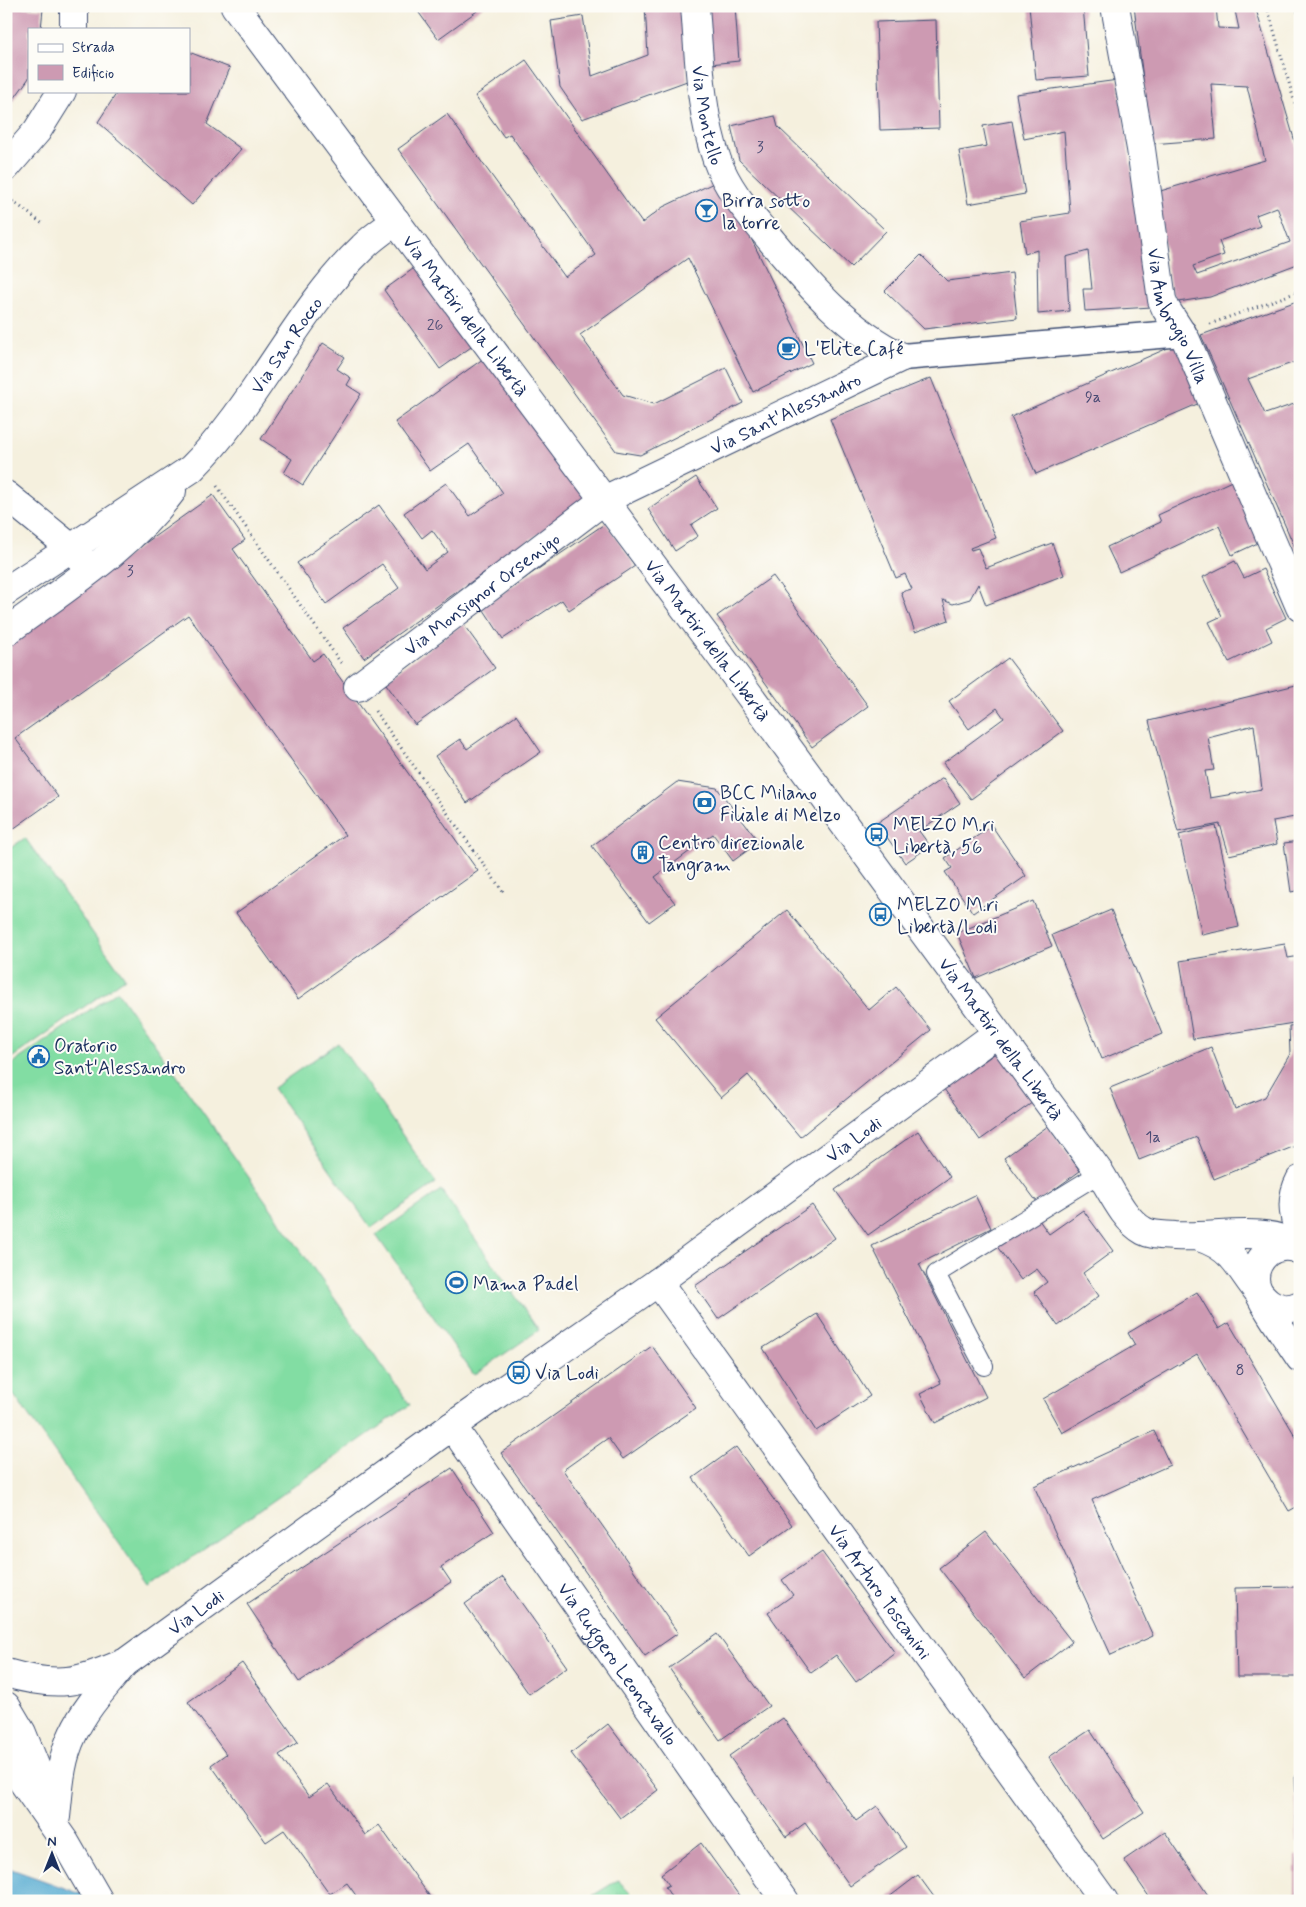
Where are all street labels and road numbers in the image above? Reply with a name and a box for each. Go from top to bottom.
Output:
street label: Via Montello [685,64,729,169]
street label: Via Martiri della Libertà [396,230,534,402]
street label: Via Ambrogio Villa [1141,247,1214,388]
street label: Via San Rocco [245,292,329,399]
street label: Via Sant'Alessandro [706,368,865,461]
street label: Via Monsignor Orsenigo [399,527,566,662]
street label: Via Martiri della Libertà [638,554,776,727]
street label: Via Martiri della Libertà [932,953,1068,1126]
street label: Via Lodi [821,1111,887,1169]
street label: Via Arturo Toscanini [822,1519,937,1665]
street label: Via Ruggero Leoncavallo [551,1578,683,1751]
street label: Via Lodi [163,1584,230,1642]

